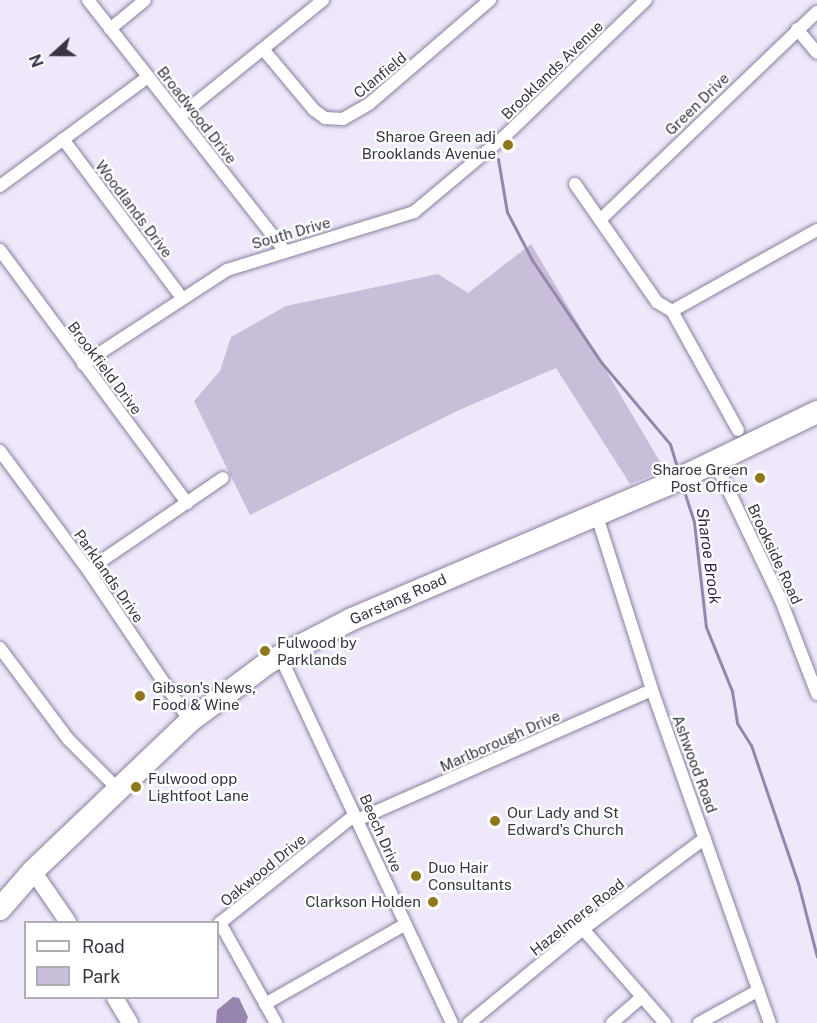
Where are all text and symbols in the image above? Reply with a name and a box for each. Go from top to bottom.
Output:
street label: Brooklands Avenue [497,17,607,123]
north arrow [24,24,84,84]
street label: Clanfield [350,48,410,102]
text: N [26,51,48,70]
street label: Broadwood Drive [153,63,241,167]
street label: Green Drive [661,69,733,139]
place label: Sharoe Green adj Brooklands Avenue [362,127,496,162]
marker: Sharoe Green adj Brooklands Avenue [501,138,515,152]
street label: Woodlands Drive [92,157,176,261]
street label: South Drive [249,213,333,253]
street label: Brookfield Drive [64,318,146,418]
place label: Sharoe Green Post Office [652,460,748,495]
marker: Sharoe Green Post Office [753,471,767,485]
street label: Brookside Road [744,501,806,607]
water label: Sharoe Brook [692,506,724,606]
street label: Parklands Drive [70,526,148,626]
street label: Garstang Road [347,570,449,628]
place label: Fulwood by Parklands [277,633,357,668]
marker: Fulwood by Parklands [258,644,272,658]
place label: Gibson's News, Food & Wine [152,678,256,713]
marker: Gibson's News, Food & Wine [133,689,147,703]
street label: Marlborough Drive [437,706,563,776]
street label: Ashwood Road [669,713,721,815]
place label: Fulwood opp Lightfoot Lane [148,769,249,804]
marker: Fulwood opp Lightfoot Lane [129,780,143,794]
street label: Beech Drive [356,791,406,875]
place label: Our Lady and St Edward's Church [507,803,624,838]
marker: Our Lady and St Edward's Church [488,814,502,828]
street label: Oakwood Drive [217,830,309,910]
place label: Duo Hair Consultants [428,858,512,893]
marker: Duo Hair Consultants [409,869,423,883]
street label: Hazelmere Road [526,875,628,959]
place label: Clarkson Holden [305,893,421,911]
marker: Clarkson Holden [426,895,440,909]
legend [24,921,219,999]
text: Road [82,936,125,957]
text: Park [82,966,120,987]

